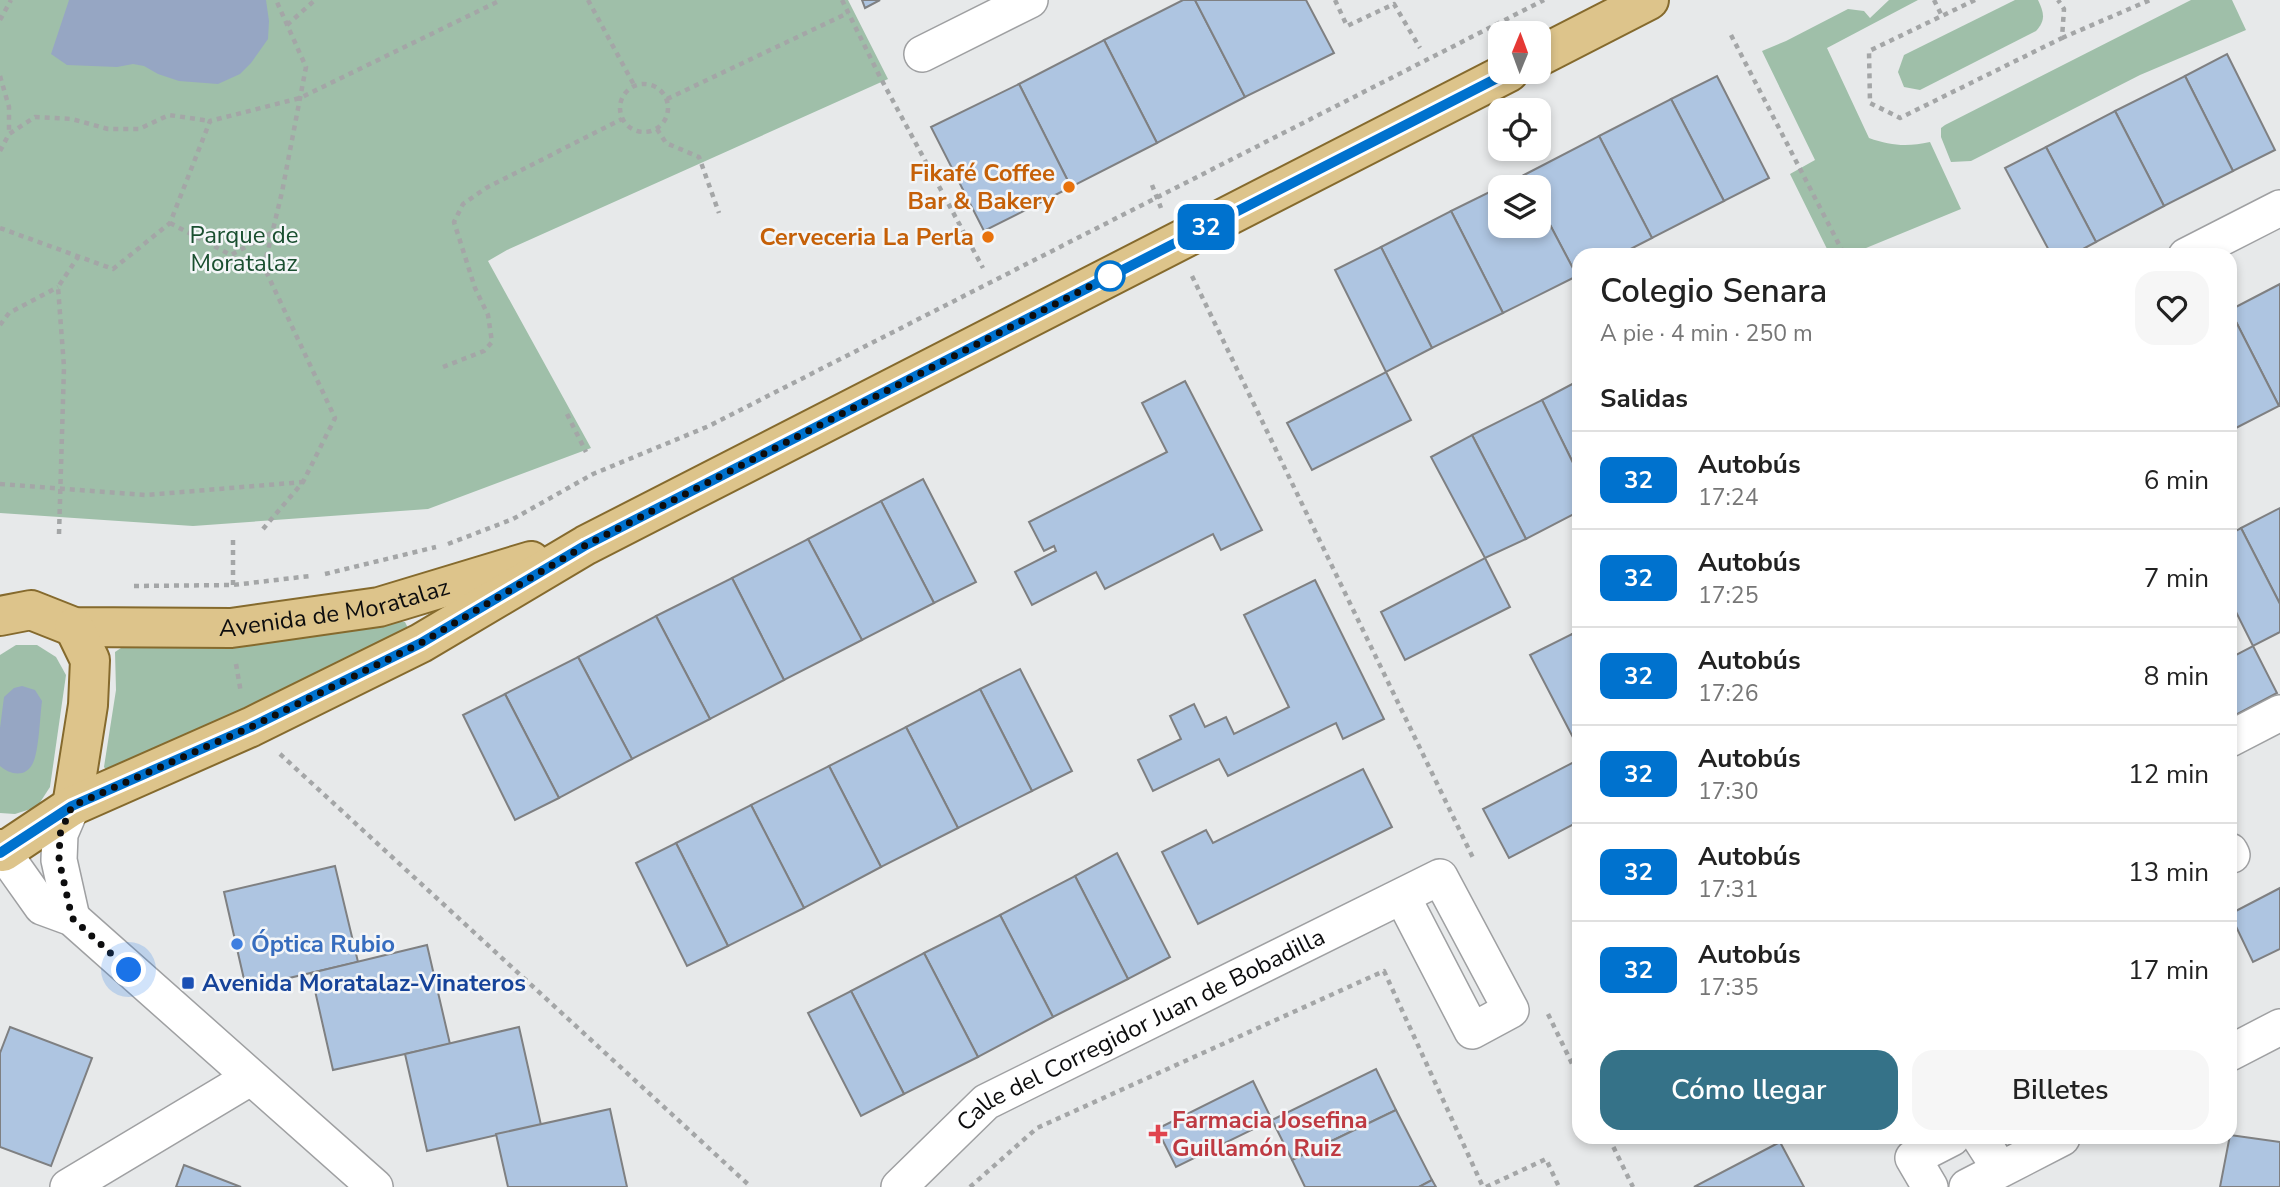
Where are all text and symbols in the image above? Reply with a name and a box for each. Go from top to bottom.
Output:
north arrow [1488,21,1550,84]
map controls [1488,21,1551,238]
button: locate [1488,98,1551,161]
place label: Fikafé Coffee Bar & Bakery [908,157,1055,217]
button: layers [1488,175,1551,238]
marker: Fikafé Coffee Bar & Bakery [1061,179,1077,195]
line badge: 32 [1174,204,1238,250]
text: 32 [1192,211,1220,243]
park label: Parque de Moratalaz [190,219,298,279]
place label: Cerveceria La Perla [759,221,974,253]
marker: Cerveceria La Perla [980,229,996,245]
unlabelled marker [1095,261,1125,291]
text: Colegio Senara [1600,269,1827,314]
button: heart [2135,271,2209,345]
text: A pie · 4 min · 250 m [1600,318,1813,349]
text: Salidas [1600,381,1688,416]
text: Autobús [1698,447,1801,482]
text: 6 min [2144,463,2209,498]
text: 32 [1624,464,1653,496]
text: 17:24 [1698,482,1758,513]
text: Autobús [1698,545,1801,580]
text: 7 min [2144,561,2209,596]
text: 32 [1624,562,1653,594]
street label: Avenida de Moratalaz [219,571,453,644]
text: 17:25 [1698,580,1758,611]
text: Autobús [1698,643,1801,678]
text: 8 min [2144,659,2209,694]
text: 32 [1624,660,1653,692]
text: 17:26 [1698,678,1758,709]
text: Autobús [1698,741,1801,776]
text: 12 min [2128,757,2209,792]
text: 32 [1624,758,1653,790]
text: 17:30 [1698,776,1758,807]
text: Autobús [1698,839,1801,874]
text: 13 min [2128,855,2209,890]
text: 32 [1624,856,1653,888]
text: 17:31 [1698,874,1758,905]
street label: Calle del Corregidor Juan de Bobadilla [950,921,1330,1138]
place label: Óptica Rubio [251,928,395,960]
marker: Óptica Rubio [229,936,245,952]
text: Autobús [1698,937,1801,972]
your location [111,952,146,987]
text: 17 min [2128,953,2209,988]
text: 32 [1624,954,1653,986]
place label: Avenida Moratalaz-Vinateros [202,967,526,999]
text: 17:35 [1698,972,1758,1003]
marker: Avenida Moratalaz-Vinateros [180,975,196,991]
button: Cómo llegar [1600,1050,1898,1130]
button: Billetes [1912,1050,2209,1130]
place label: Farmacia Josefina Guillamón Ruiz [1172,1104,1368,1164]
marker: Farmacia Josefina Guillamón Ruiz [1150,1126,1166,1142]

